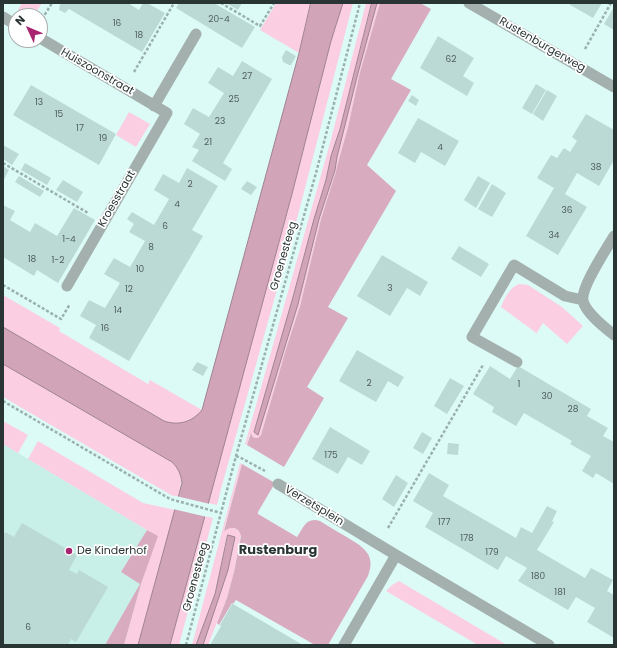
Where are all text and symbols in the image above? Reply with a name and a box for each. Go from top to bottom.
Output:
north arrow [8,8,48,48]
text: N [11,12,29,29]
house number: 20-4 [208,15,230,25]
street label: Rustenburgerweg [496,15,588,75]
house number: 16 [113,19,121,29]
house number: 18 [135,31,143,41]
street label: Huiszoonstraat [58,46,136,98]
house number: 62 [446,55,456,65]
house number: 27 [242,72,252,82]
house number: 25 [229,95,239,105]
house number: 13 [35,98,43,108]
house number: 15 [55,110,63,120]
house number: 23 [215,117,225,127]
house number: 17 [76,124,84,134]
house number: 19 [99,134,107,144]
house number: 21 [204,138,212,148]
house number: 4 [437,143,443,153]
house number: 38 [591,163,601,173]
street label: Kroesstraat [96,168,138,230]
house number: 2 [187,180,193,190]
house number: 4 [174,200,180,210]
house number: 36 [561,206,573,216]
street label: Groenesteeg [268,220,300,292]
house number: 6 [162,222,168,232]
house number: 34 [549,231,559,241]
house number: 1-4 [62,235,76,245]
house number: 8 [148,243,154,253]
house number: 18 [28,255,36,265]
house number: 1-2 [51,256,65,266]
house number: 10 [136,265,144,275]
house number: 3 [387,284,393,294]
house number: 12 [125,285,133,295]
house number: 14 [114,306,122,316]
house number: 16 [101,324,109,334]
house number: 2 [366,379,372,389]
house number: 1 [518,380,520,390]
house number: 30 [542,392,552,402]
house number: 28 [568,405,578,415]
house number: 175 [324,451,338,461]
street label: Verzetsplein [282,483,346,529]
house number: 177 [438,518,450,528]
house number: 178 [460,534,474,544]
street label: Groenesteeg [180,541,212,613]
district label: Rustenburg [239,543,317,559]
place label: De Kinderhof [77,544,147,558]
marker: De Kinderhof [64,546,74,556]
house number: 179 [485,548,499,558]
house number: 180 [531,572,545,582]
house number: 181 [554,588,566,598]
house number: 6 [25,623,31,633]

